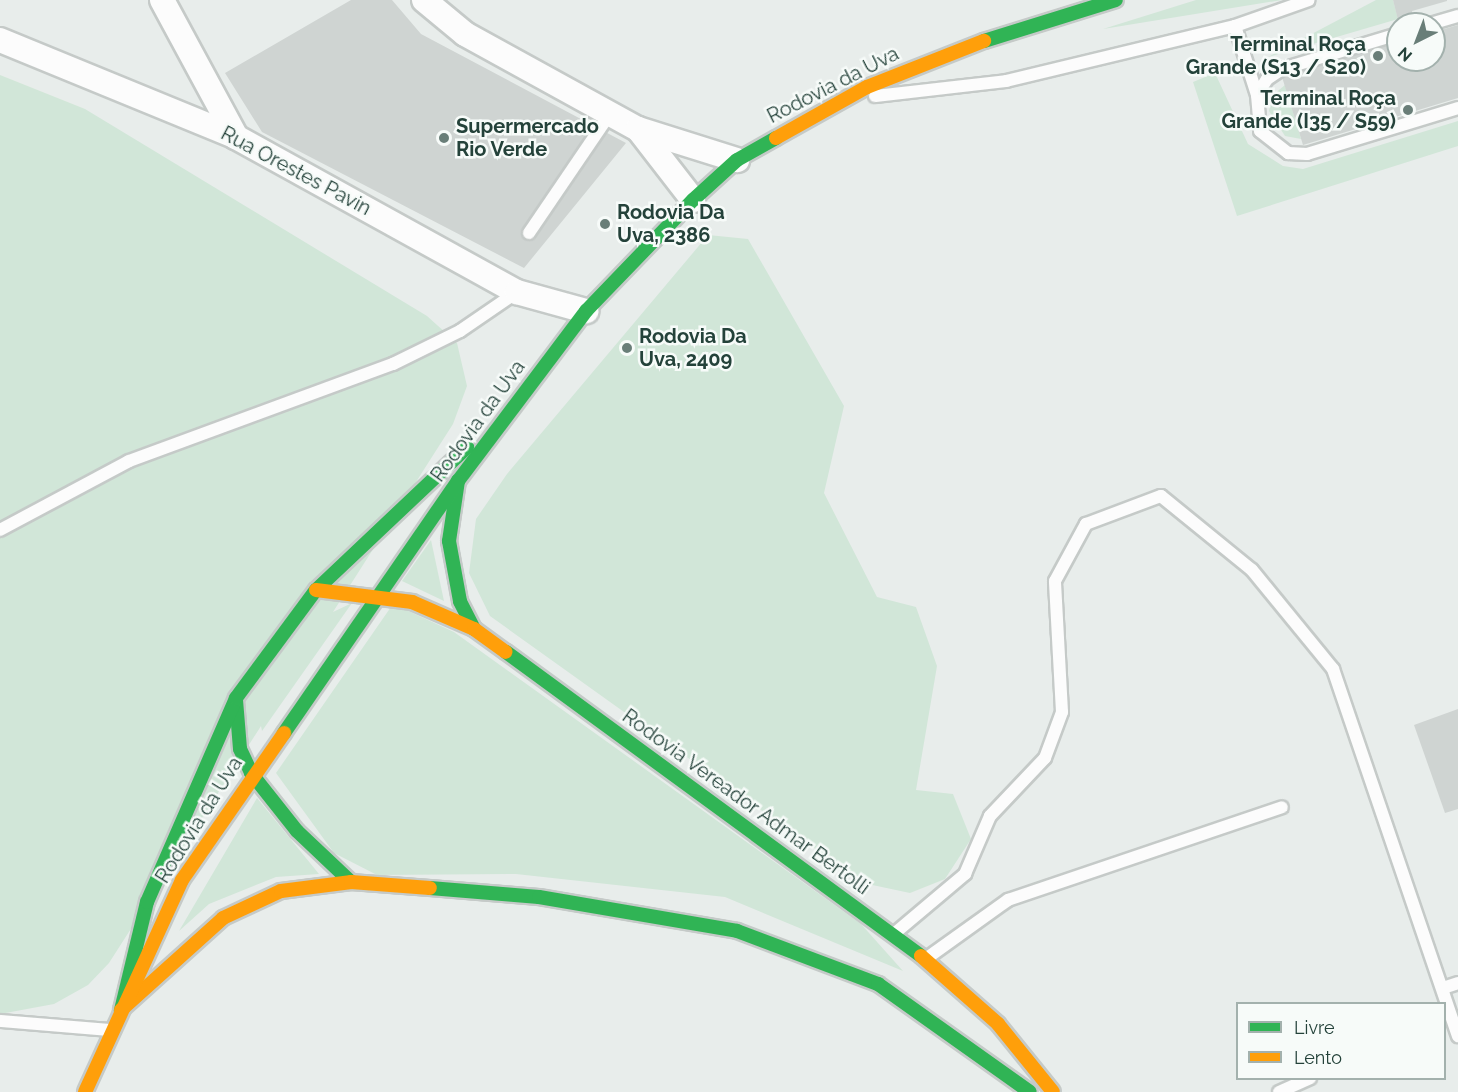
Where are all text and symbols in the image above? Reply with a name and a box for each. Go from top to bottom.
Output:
north arrow [1386,12,1446,72]
place label: Terminal Roça Grande (S13 / S20) [1186,33,1366,80]
street label: Rodovia da Uva [763,42,903,128]
text: N [1394,43,1416,65]
marker: Terminal Roça Grande (S13 / S20) [1371,49,1385,63]
place label: Terminal Roça Grande (I35 / S59) [1222,86,1396,133]
marker: Terminal Roça Grande (I35 / S59) [1401,103,1415,117]
place label: Supermercado Rio Verde [456,114,599,161]
street label: Rua Orestes Pavin [217,121,375,221]
marker: Supermercado Rio Verde [437,131,451,145]
place label: Rodovia Da Uva, 2386 [617,201,725,248]
marker: Rodovia Da Uva, 2386 [598,217,612,231]
place label: Rodovia Da Uva, 2409 [639,324,747,371]
marker: Rodovia Da Uva, 2409 [620,341,634,355]
street label: Rodovia da Uva [426,356,530,486]
street label: Rodovia Vereador Admar Bertolli [617,703,875,901]
street label: Rodovia da Uva [151,752,247,888]
legend [1236,1002,1446,1080]
text: Livre [1294,1017,1335,1038]
text: Lento [1294,1047,1342,1068]

